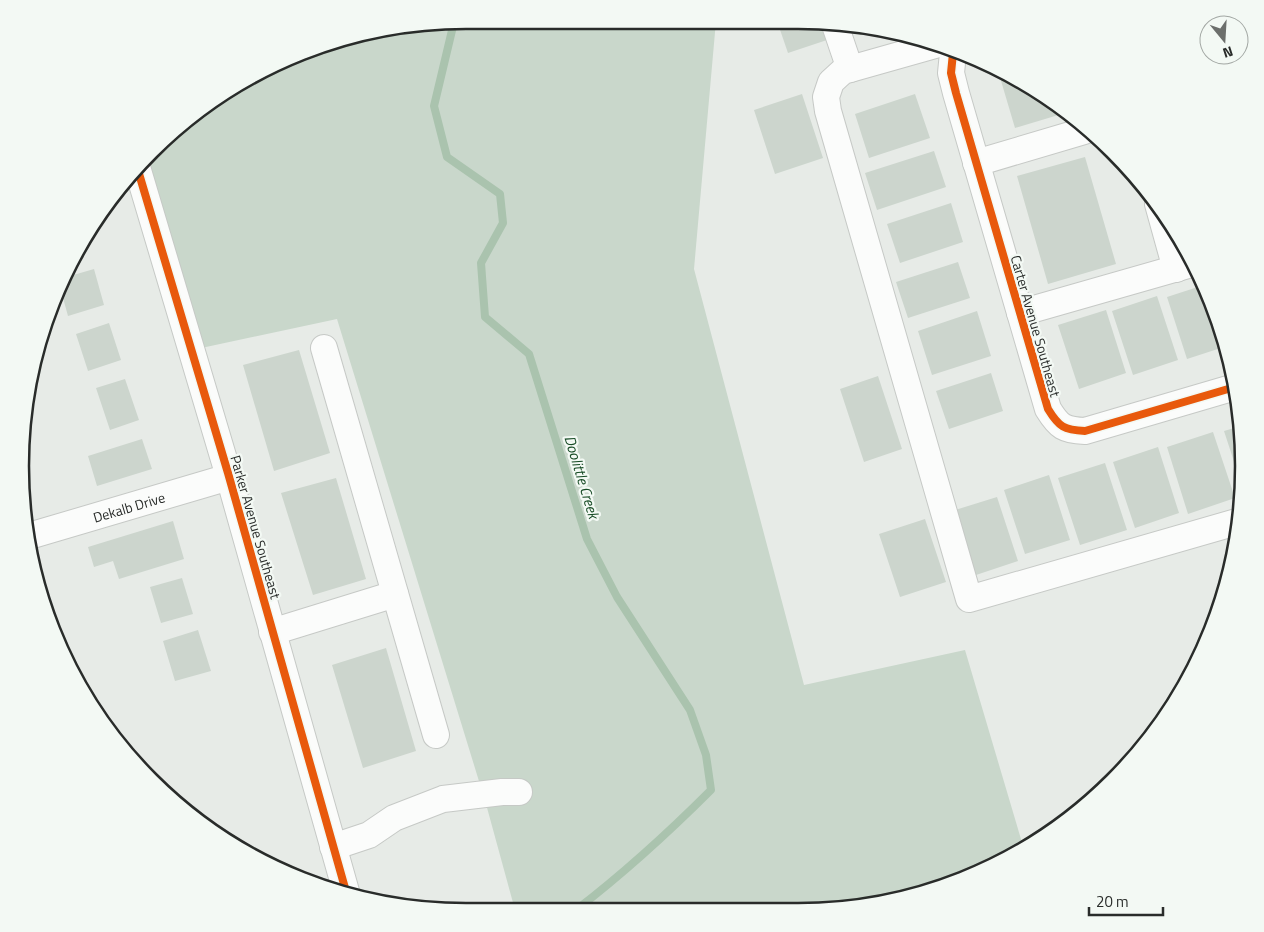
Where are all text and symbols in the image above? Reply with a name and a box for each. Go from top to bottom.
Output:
north arrow [1199,15,1249,65]
text: N [1220,41,1236,64]
street label: Carter Avenue Southeast [1006,253,1066,399]
water label: Doolittle Creek [558,433,606,524]
street label: Parker Avenue Southeast [225,453,287,602]
street label: Dekalb Drive [90,486,167,527]
scale bar [1089,884,1163,916]
text: 20 m [1096,890,1129,913]

